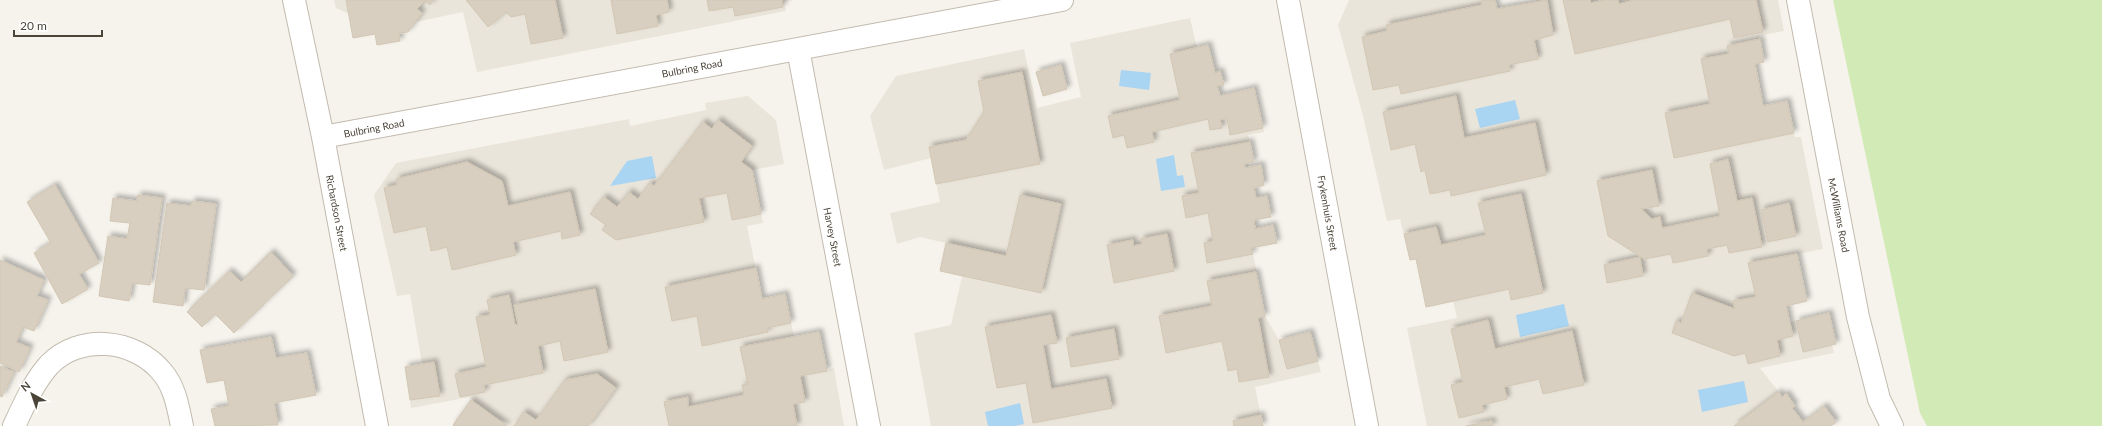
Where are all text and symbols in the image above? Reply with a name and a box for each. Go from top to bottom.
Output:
scale bar [14,12,102,38]
text: 20 m [20,18,47,33]
street label: Bulbring Road [661,56,723,80]
street label: Bulbring Road [343,116,405,140]
street label: Richardson Street [324,174,350,253]
street label: Frykenhuis Street [1315,174,1341,252]
street label: McWilliams Road [1826,177,1852,253]
street label: Harvey Street [821,206,845,268]
north arrow [12,374,52,414]
text: N [18,378,33,394]

